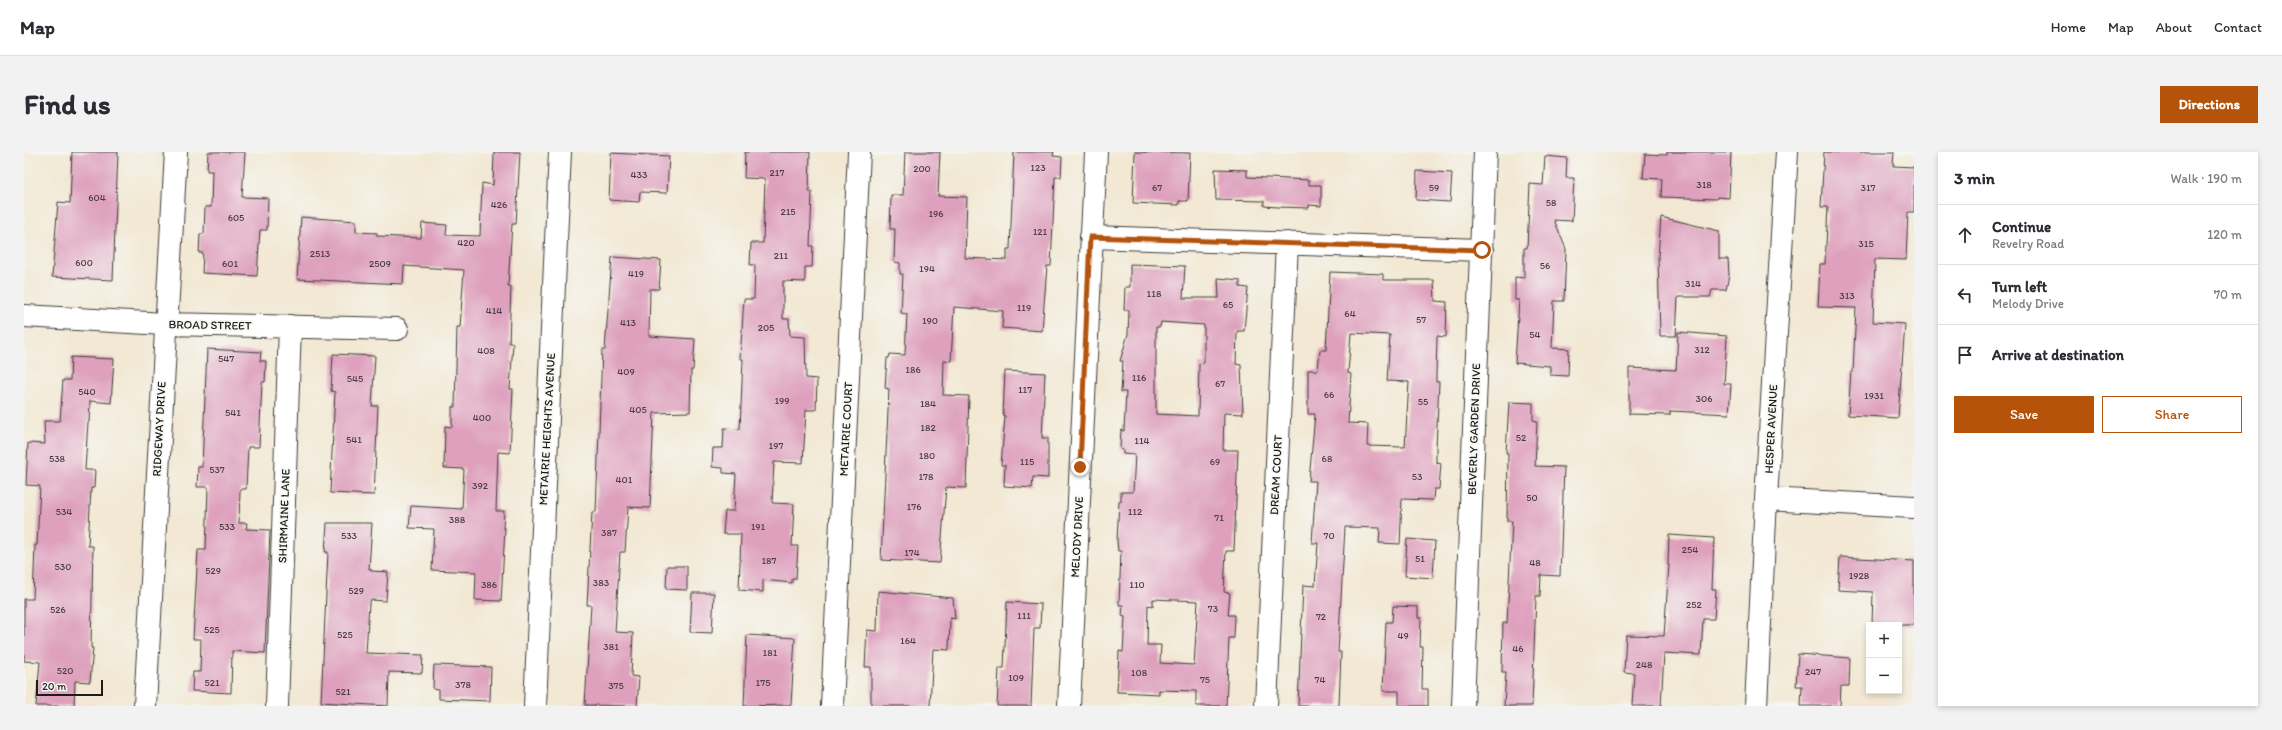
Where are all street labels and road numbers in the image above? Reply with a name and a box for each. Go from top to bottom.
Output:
street label: BROAD STREET [168,317,252,333]
street label: METAIRIE HEIGHTS AVENUE [536,352,558,506]
street label: BEVERLY GARDEN DRIVE [1465,363,1483,495]
street label: RIDGEWAY DRIVE [150,381,168,477]
street label: METAIRIE COURT [837,381,855,477]
street label: HESPER AVENUE [1762,384,1780,474]
street label: DREAM COURT [1267,434,1285,515]
street label: SHIRMAINE LANE [275,468,293,563]
street label: MELODY DRIVE [1068,496,1086,578]

